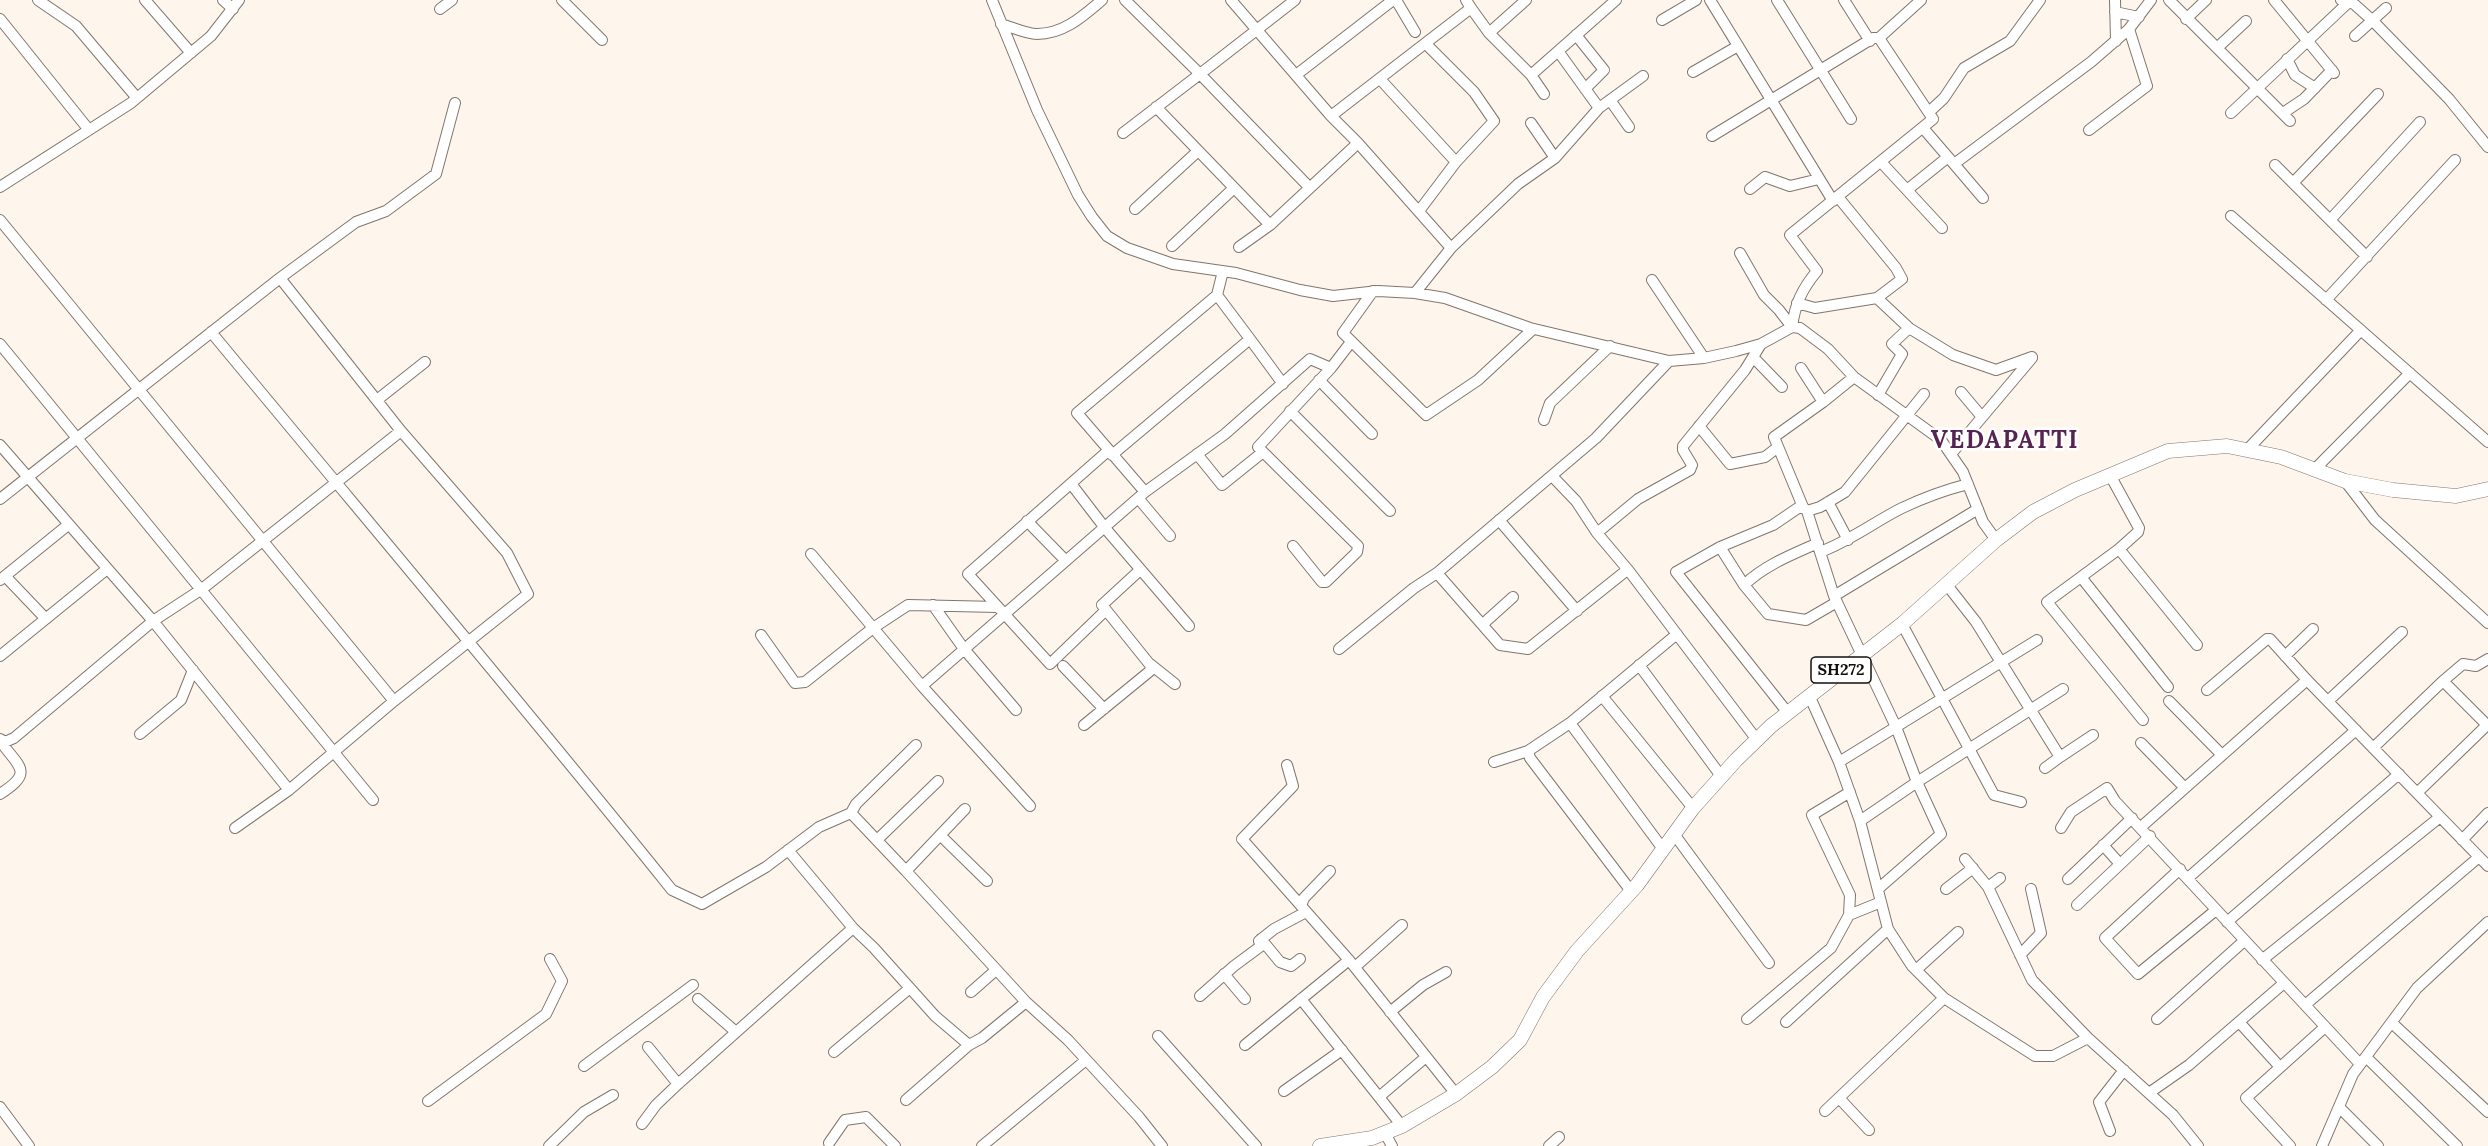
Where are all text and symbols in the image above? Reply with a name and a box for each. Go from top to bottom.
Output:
district label: VEDAPATTI [1931,427,2079,455]
road number: SH272 [1811,657,1871,683]

